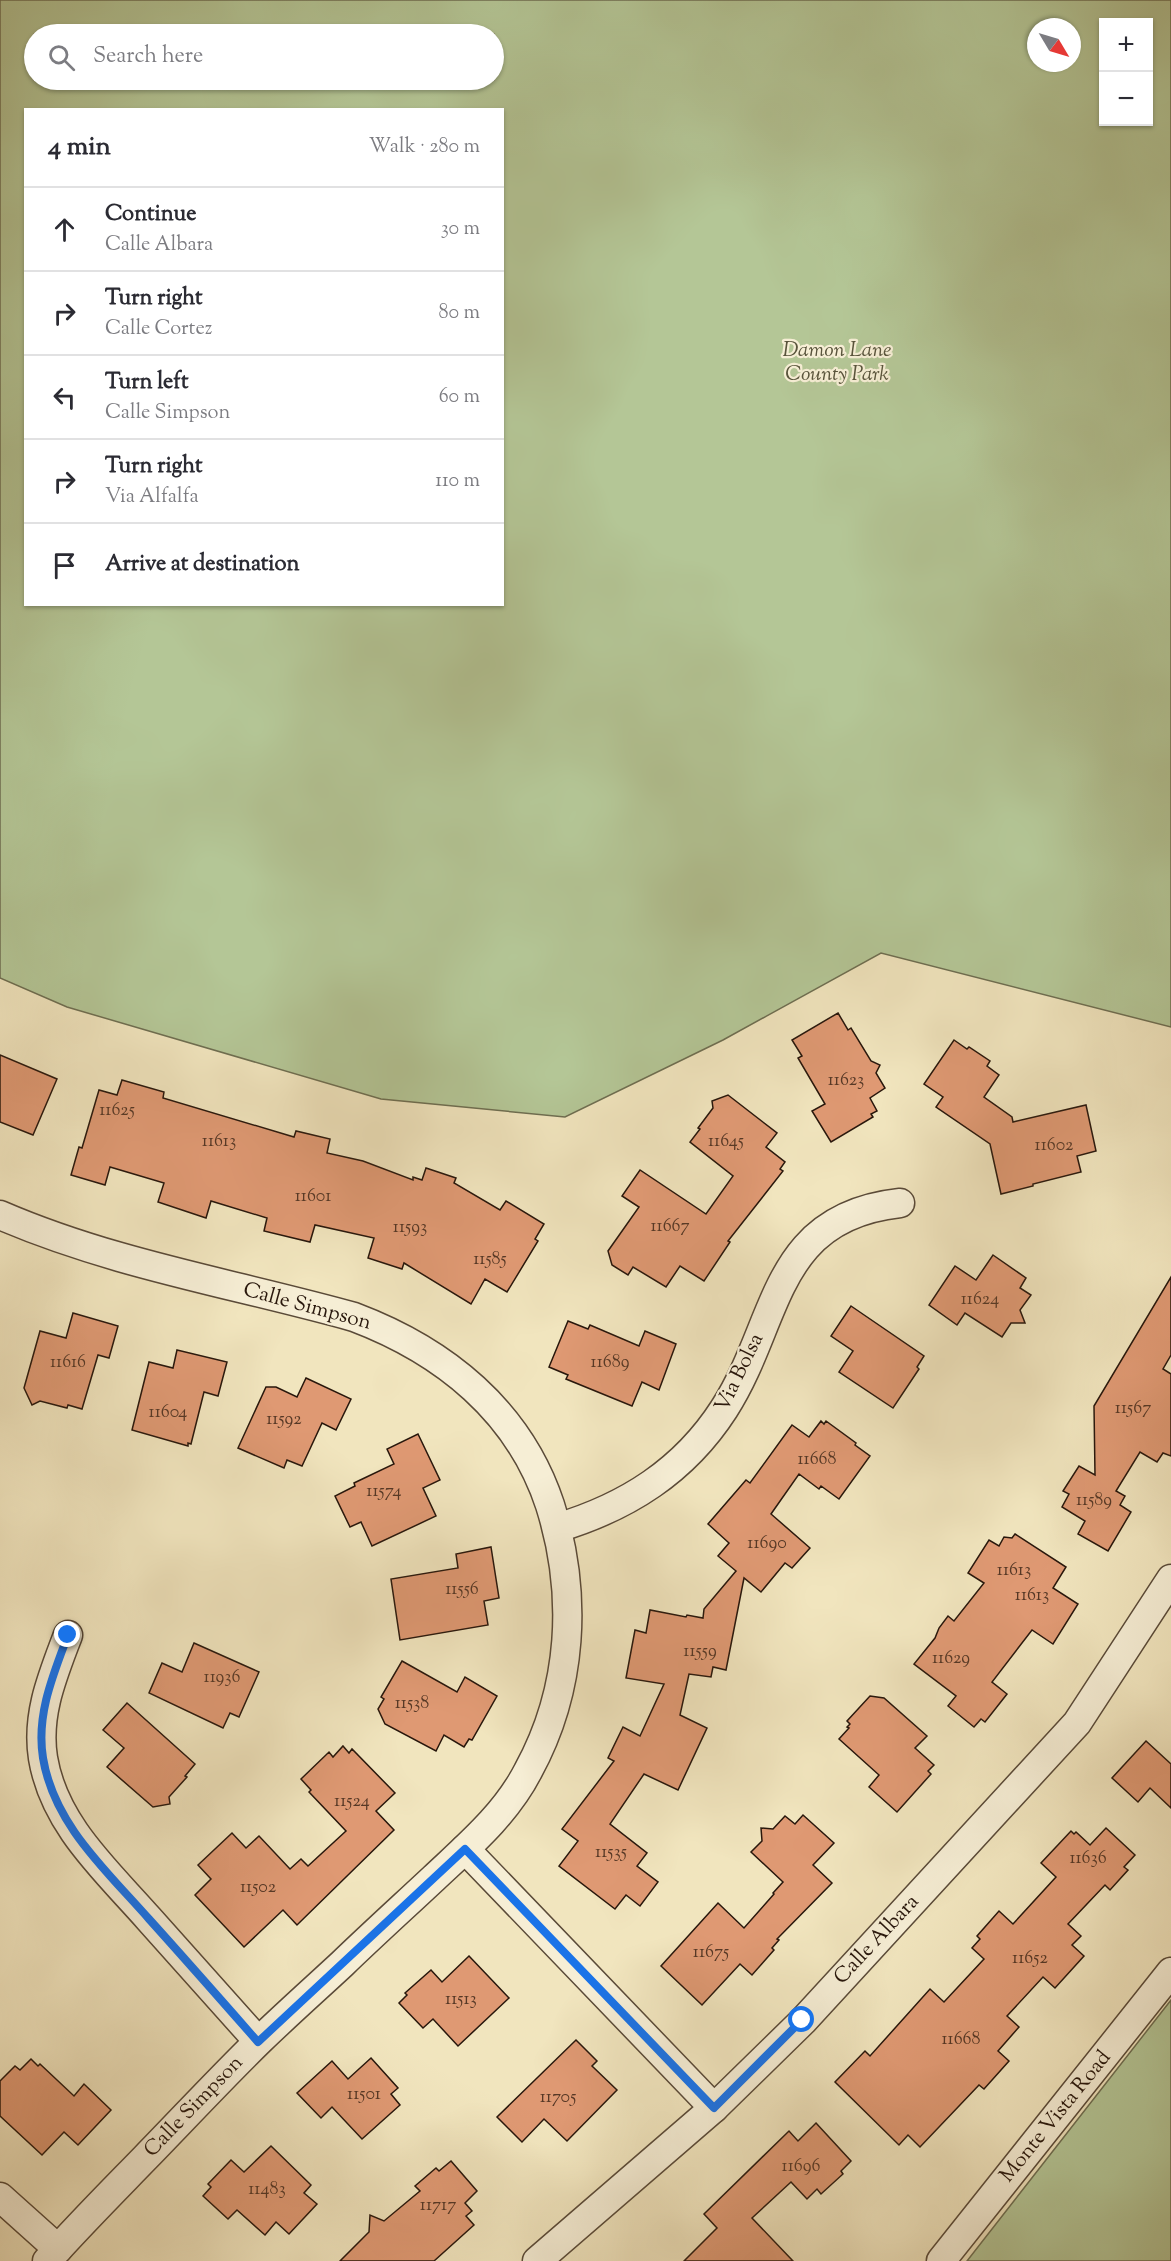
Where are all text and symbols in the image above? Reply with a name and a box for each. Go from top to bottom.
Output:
north arrow [1027,18,1081,72]
map controls [1099,18,1153,126]
button: + [1099,18,1153,72]
search box [24,24,504,90]
icon: search [45,41,78,74]
text: Search here [93,41,203,73]
button: − [1099,72,1153,126]
text: 4 min [48,129,111,166]
text: Walk · 280 m [369,133,480,162]
text: Continue [105,199,196,231]
icon: ahead [48,213,81,246]
text: 30 m [441,215,480,244]
text: Calle Albara [105,231,213,260]
text: Turn right [105,283,202,315]
icon: right [48,297,81,330]
text: 80 m [439,299,480,328]
text: Calle Cortez [105,315,212,344]
park label: Damon Lane County Park [782,336,892,390]
text: Turn left [105,367,188,399]
icon: left [48,381,81,414]
text: 60 m [439,383,480,412]
text: Calle Simpson [105,399,230,428]
text: Turn right [105,451,202,483]
icon: right [48,465,81,498]
text: 110 m [435,467,480,496]
text: Via Alfalfa [105,483,199,512]
icon: arrive [48,549,81,582]
text: Arrive at destination [105,549,300,581]
house number: 11623 [828,1068,864,1094]
house number: 11625 [99,1098,135,1124]
house number: 11613 [202,1129,236,1155]
house number: 11645 [708,1129,744,1155]
house number: 11602 [1035,1133,1074,1159]
house number: 11601 [295,1184,331,1210]
house number: 11667 [650,1214,690,1240]
house number: 11593 [393,1215,427,1241]
house number: 11585 [473,1247,507,1273]
street label: Calle Simpson [240,1275,374,1339]
house number: 11624 [961,1287,999,1313]
street label: Via Bolsa [708,1328,772,1417]
house number: 11616 [50,1350,86,1376]
house number: 11689 [591,1350,630,1376]
house number: 11567 [1115,1396,1151,1422]
house number: 11604 [149,1400,187,1426]
house number: 11592 [266,1407,302,1433]
house number: 11668 [797,1447,837,1473]
house number: 11574 [366,1479,402,1505]
house number: 11589 [1076,1488,1112,1514]
house number: 11690 [747,1531,787,1557]
house number: 11613 [997,1558,1031,1584]
house number: 11556 [445,1577,479,1603]
house number: 11613 [1015,1583,1049,1609]
route end [54,1621,80,1647]
house number: 11559 [683,1639,717,1665]
house number: 11629 [932,1646,970,1672]
house number: 11936 [204,1665,240,1691]
house number: 11538 [395,1691,429,1717]
house number: 11524 [334,1789,370,1815]
house number: 11535 [595,1840,627,1866]
house number: 11636 [1069,1846,1107,1872]
house number: 11502 [240,1875,277,1901]
street label: Calle Albara [827,1888,927,1992]
house number: 11675 [693,1940,729,1966]
house number: 11652 [1012,1946,1048,1972]
house number: 11513 [445,1987,477,2013]
route start [788,2006,814,2032]
house number: 11668 [941,2027,981,2053]
street label: Monte Vista Road [993,2044,1119,2190]
street label: Calle Simpson [138,2049,250,2165]
house number: 11501 [347,2082,381,2108]
house number: 11705 [540,2085,576,2111]
house number: 11696 [782,2154,820,2180]
house number: 11483 [248,2177,286,2203]
house number: 11717 [420,2193,456,2219]

